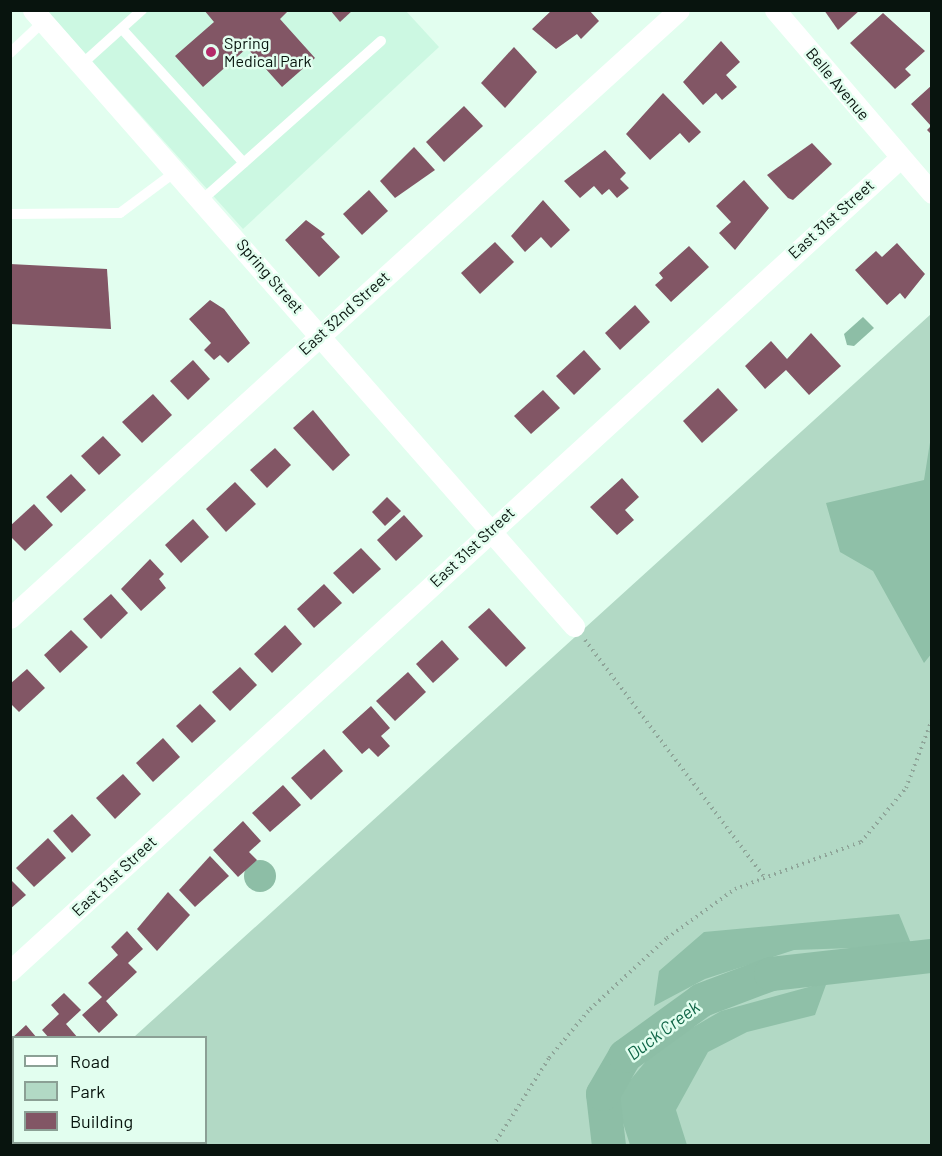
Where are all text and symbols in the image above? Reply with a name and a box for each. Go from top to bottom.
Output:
place label: Spring Medical Park [224,33,312,71]
marker: Spring Medical Park [202,43,220,61]
street label: Belle Avenue [802,44,874,124]
street label: East 31st Street [784,176,878,262]
street label: Spring Street [233,235,307,317]
street label: East 32nd Street [295,267,393,359]
street label: East 31st Street [426,503,518,591]
street label: East 31st Street [68,832,160,920]
water label: Duck Creek [622,996,704,1064]
legend [12,1036,207,1144]
text: Road [70,1050,110,1072]
text: Park [70,1080,105,1102]
text: Building [70,1110,133,1132]

